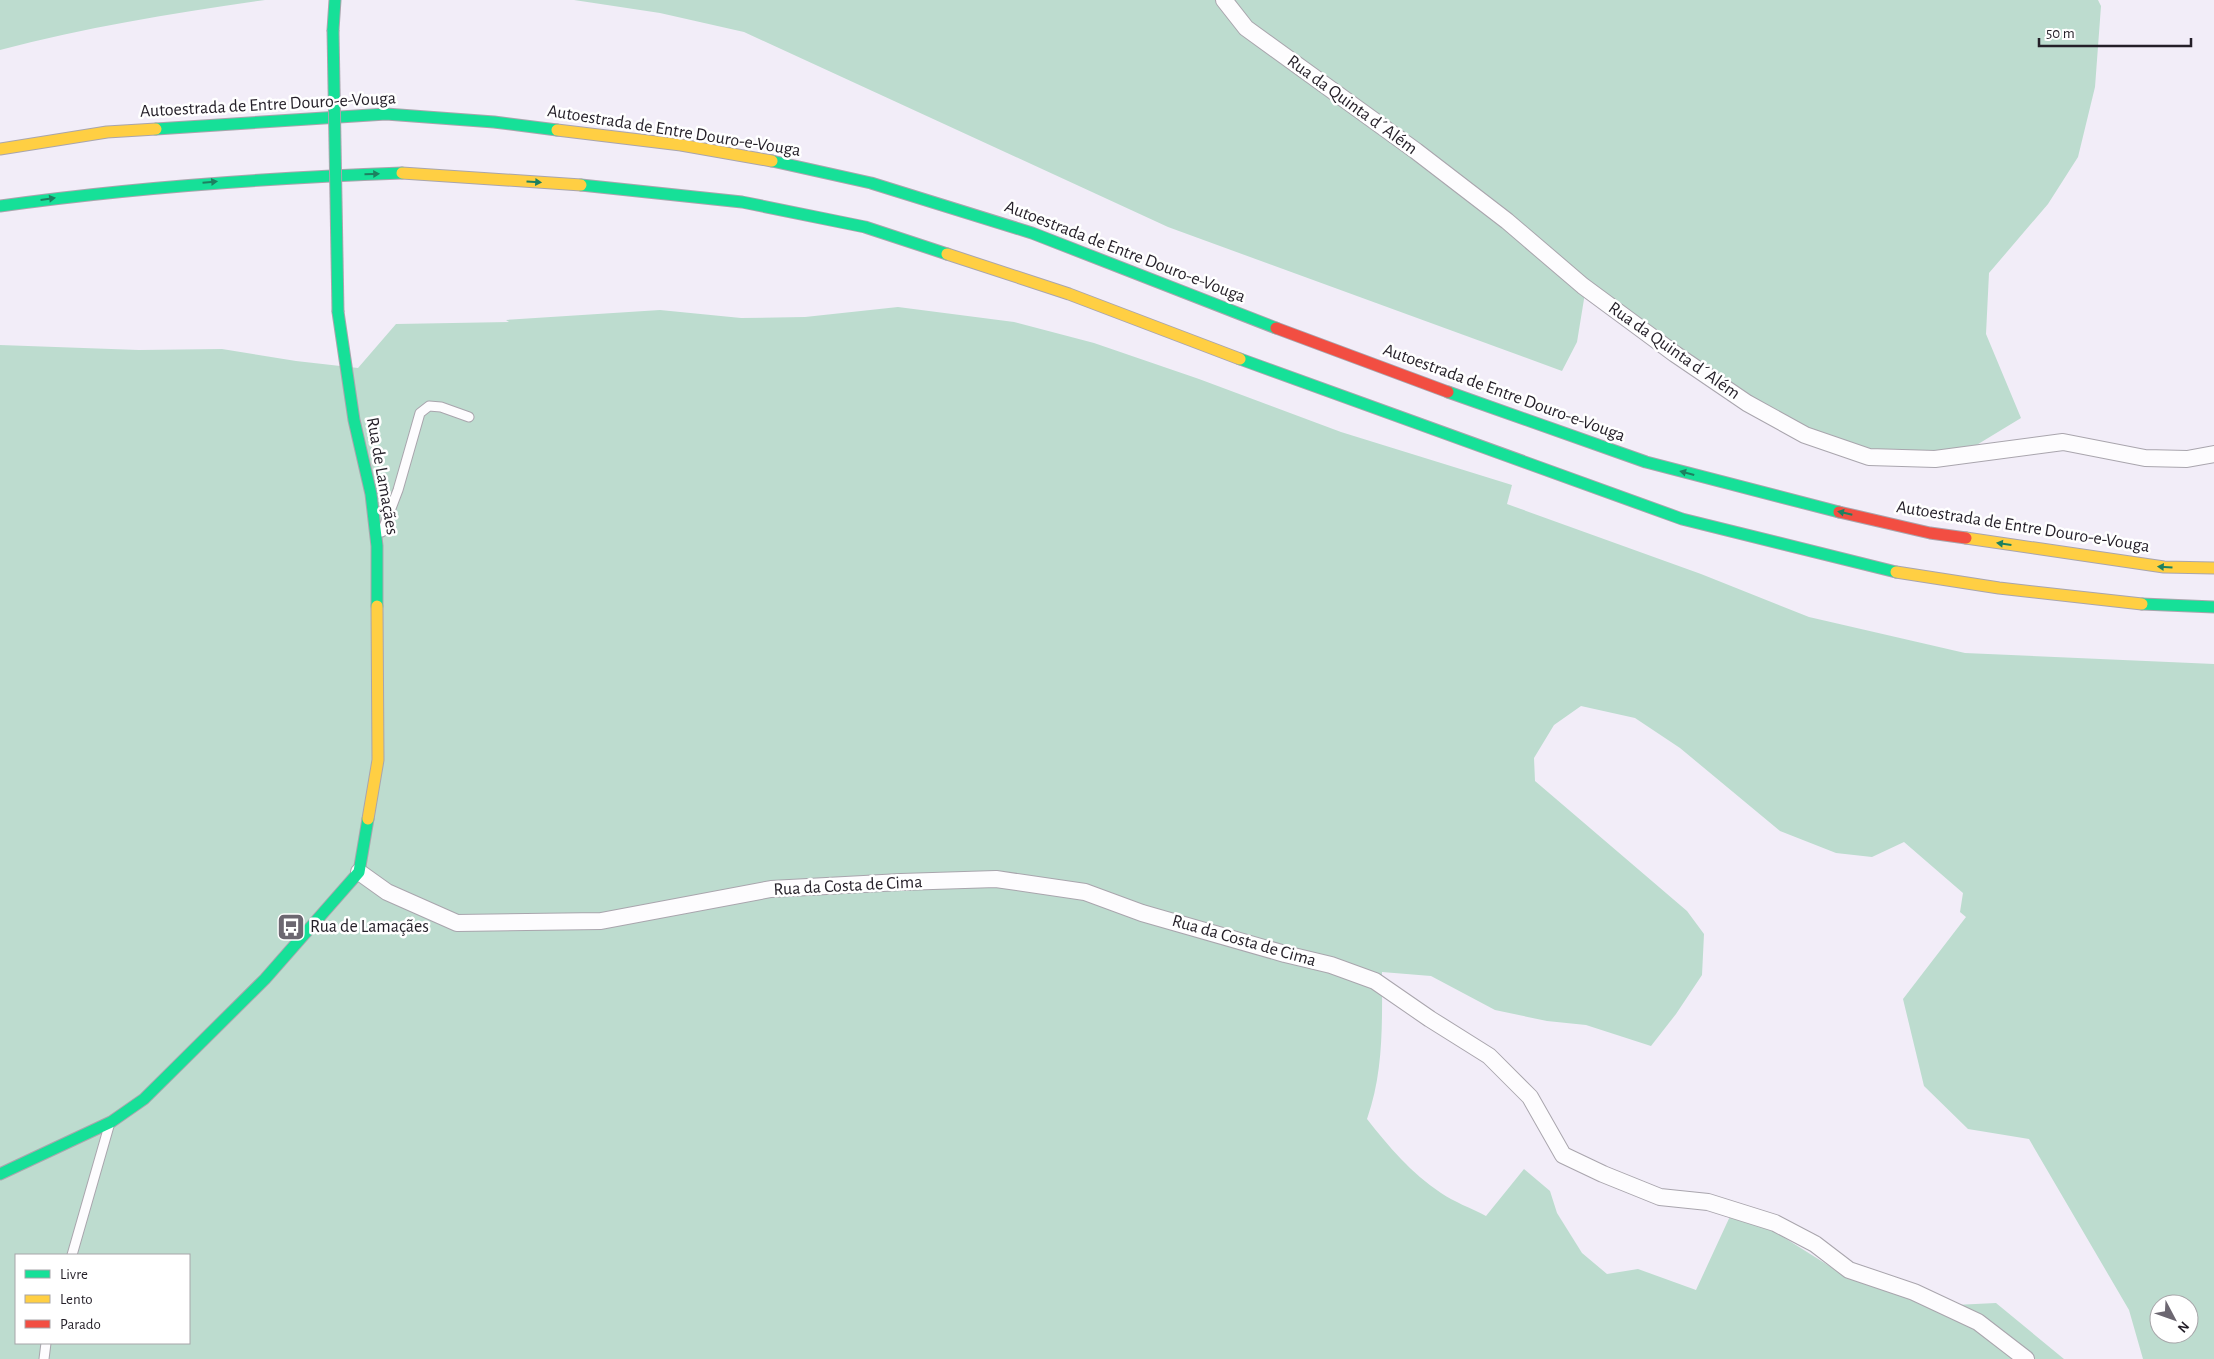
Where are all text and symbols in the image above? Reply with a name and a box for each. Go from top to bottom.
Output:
scale bar [2039,15,2192,47]
text: 50 m [2046,26,2075,41]
street label: Rua da Quinta d´Além [1284,52,1420,158]
street label: Autoestrada de Entre Douro-e-Vouga [140,89,396,121]
street label: Autoestrada de Entre Douro-e-Vouga [546,102,802,160]
one-way arrow [364,170,380,178]
one-way arrow [202,178,218,186]
one-way arrow [527,178,543,186]
one-way arrow [41,195,57,203]
street label: Autoestrada de Entre Douro-e-Vouga [1002,198,1248,306]
street label: Rua da Quinta d´Além [1605,299,1743,403]
street label: Autoestrada de Entre Douro-e-Vouga [1381,341,1627,445]
street label: Rua de Lamaçães [363,416,401,536]
one-way arrow [1680,469,1695,477]
street label: Autoestrada de Entre Douro-e-Vouga [1895,498,2151,556]
one-way arrow [1837,509,1852,517]
one-way arrow [1996,540,2012,548]
one-way arrow [2157,562,2173,570]
street label: Rua da Costa de Cima [773,873,923,899]
bus stop icon: Rua de Lamaçães [276,912,306,942]
street label: Rua da Costa de Cima [1170,912,1318,970]
place label: Rua de Lamaçães [310,918,429,936]
legend [15,1254,190,1344]
text: Livre [60,1267,88,1282]
text: Lento [60,1292,93,1307]
north arrow [2149,1294,2199,1344]
text: Parado [60,1317,101,1332]
text: N [2175,1319,2192,1335]

